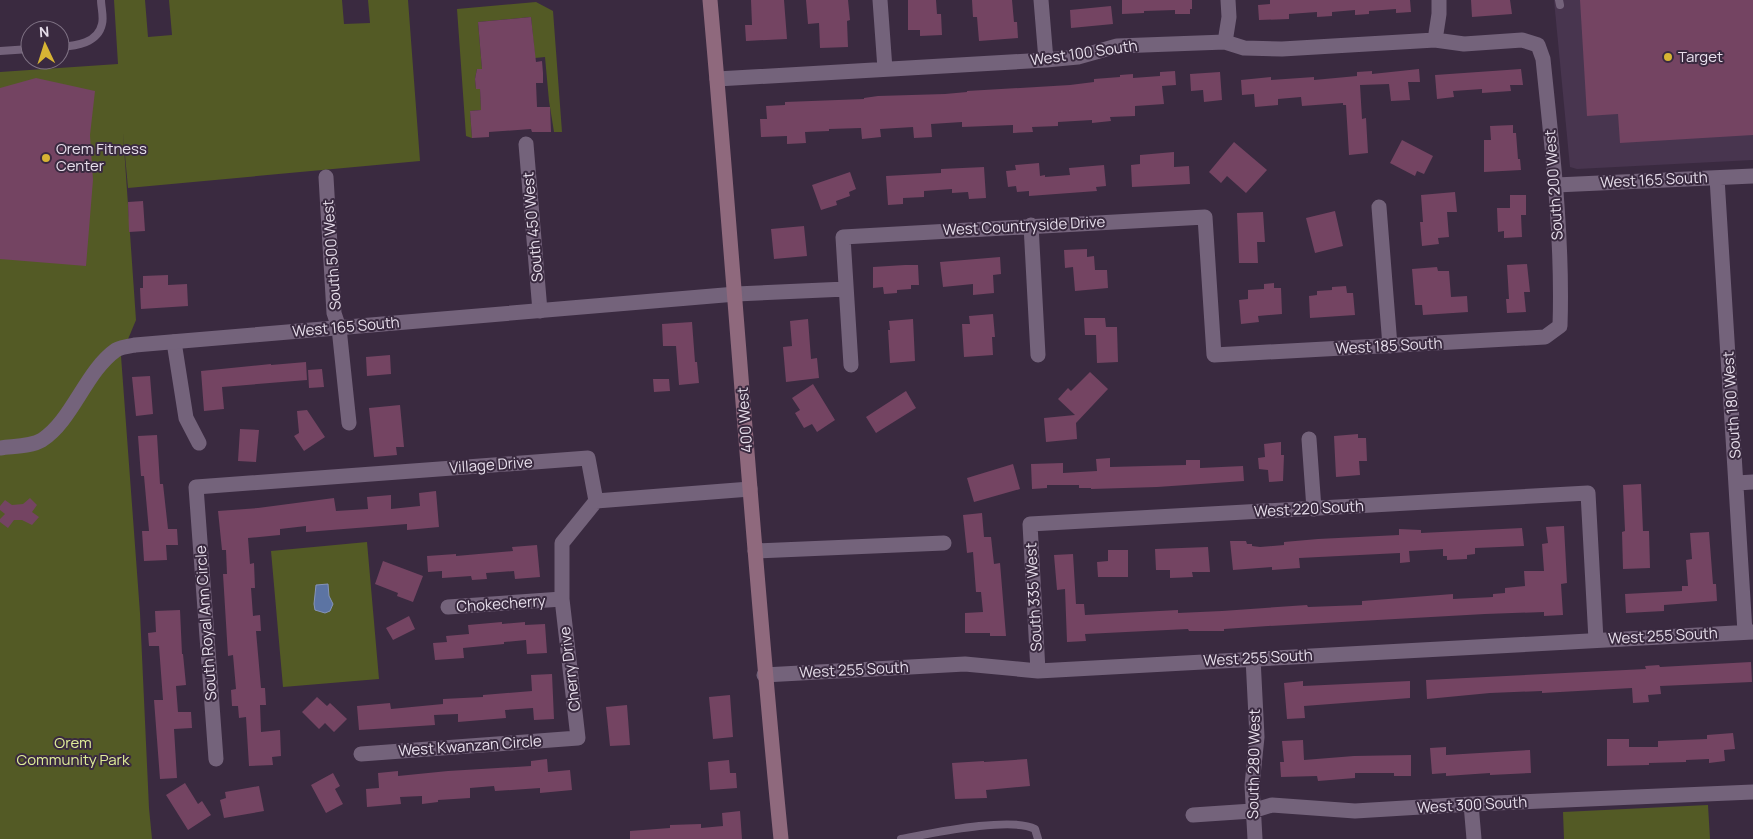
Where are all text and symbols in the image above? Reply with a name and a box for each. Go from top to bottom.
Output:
north arrow [20,20,70,70]
text: N [38,22,50,41]
street label: West 100 South [1029,35,1139,70]
place label: Target [1678,46,1723,67]
marker: Target [1662,51,1674,63]
street label: South 200 West [1539,129,1568,241]
place label: Orem Fitness Center [56,138,147,176]
marker: Orem Fitness Center [40,152,52,164]
street label: West 165 South [1600,166,1708,193]
street label: South 450 West [517,171,548,283]
street label: South 500 West [317,199,346,311]
street label: West Countryside Drive [942,211,1106,240]
street label: West 165 South [291,311,401,342]
street label: West 185 South [1335,332,1443,359]
street label: South 180 West [1717,351,1746,459]
street label: 400 West [732,386,757,454]
street label: Village Drive [449,451,533,478]
street label: West 220 South [1254,495,1365,522]
street label: South 335 West [1020,542,1047,652]
street label: South Royal Ann Circle [190,544,221,701]
street label: Chokecherry [456,590,546,617]
street label: West 255 South [1608,622,1718,649]
street label: Cherry Drive [554,625,585,713]
street label: West 255 South [1203,644,1313,671]
street label: West 255 South [799,656,909,683]
street label: South 280 West [1242,709,1265,819]
street label: West Kwanzan Circle [398,730,543,761]
park label: Orem Community Park [17,732,130,770]
street label: West 300 South [1416,791,1528,818]

